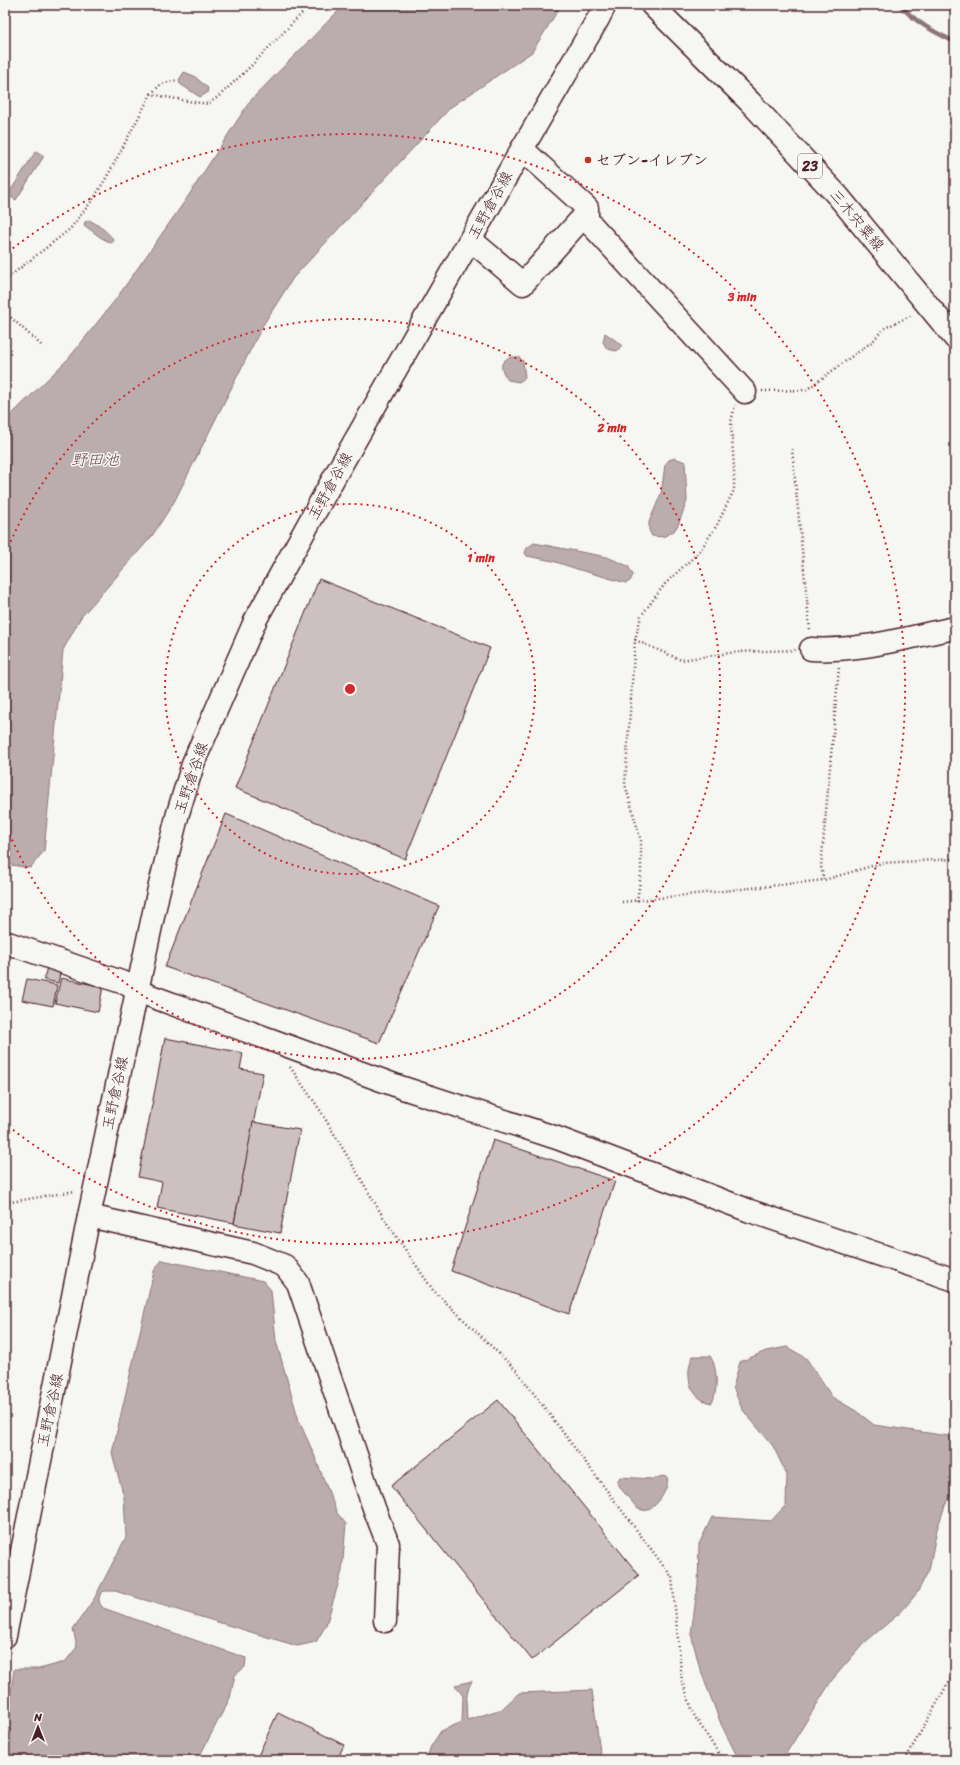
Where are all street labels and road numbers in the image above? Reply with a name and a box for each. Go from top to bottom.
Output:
road number: 23 [798,154,822,178]
street label: 玉野倉谷線 [460,166,520,244]
street label: 三木宍粟線 [823,183,891,257]
street label: 玉野倉谷線 [300,447,360,525]
street label: 玉野倉谷線 [166,738,216,818]
street label: 玉野倉谷線 [94,1054,136,1132]
street label: 玉野倉谷線 [29,1371,71,1449]

